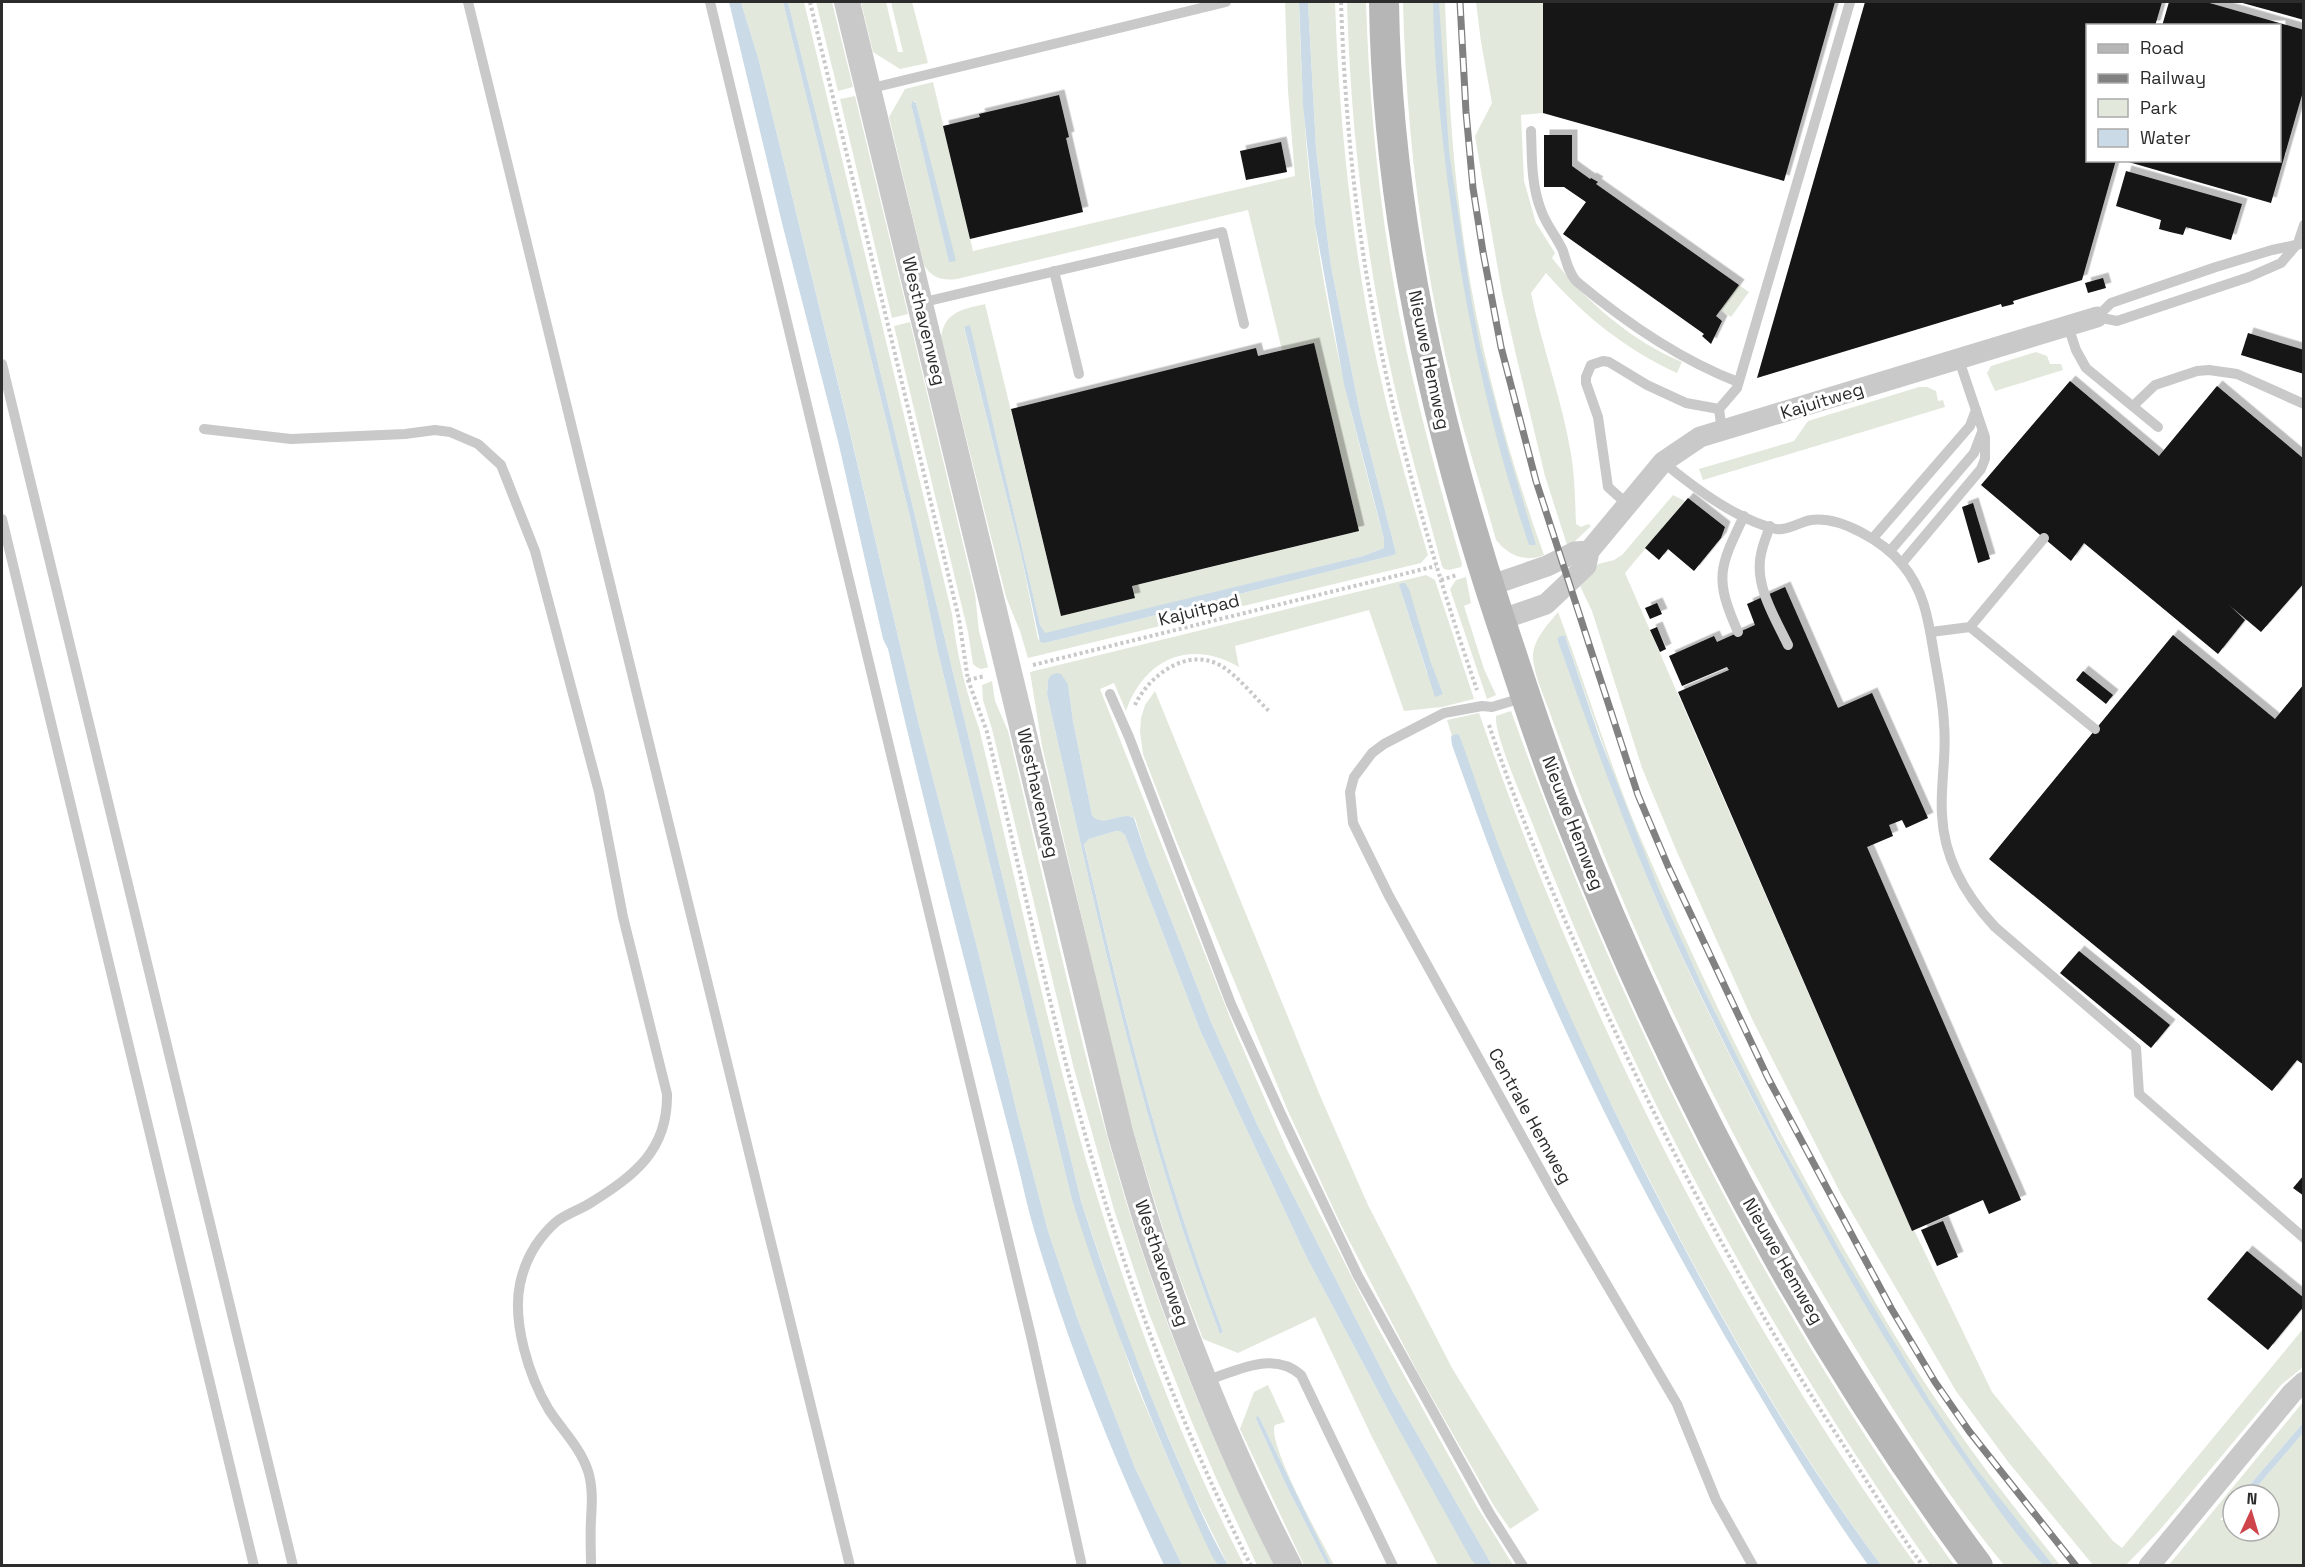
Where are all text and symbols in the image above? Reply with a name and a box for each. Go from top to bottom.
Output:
legend [2086,24,2281,162]
text: Road [2140,36,2184,59]
text: Railway [2140,66,2206,89]
text: Park [2140,96,2178,119]
text: Water [2140,126,2191,149]
street label: Westhavenweg [897,254,952,388]
street label: Nieuwe Hemweg [1403,288,1455,432]
street label: Kajuitweg [1777,377,1866,424]
street label: Kajuitpad [1156,588,1242,631]
street label: Westhavenweg [1012,726,1065,860]
street label: Nieuwe Hemweg [1537,752,1610,893]
street label: Centrale Hemweg [1484,1044,1577,1188]
street label: Nieuwe Hemweg [1738,1194,1829,1328]
street label: Westhavenweg [1130,1197,1195,1329]
north arrow [2221,1483,2281,1543]
text: N [2246,1488,2258,1509]

